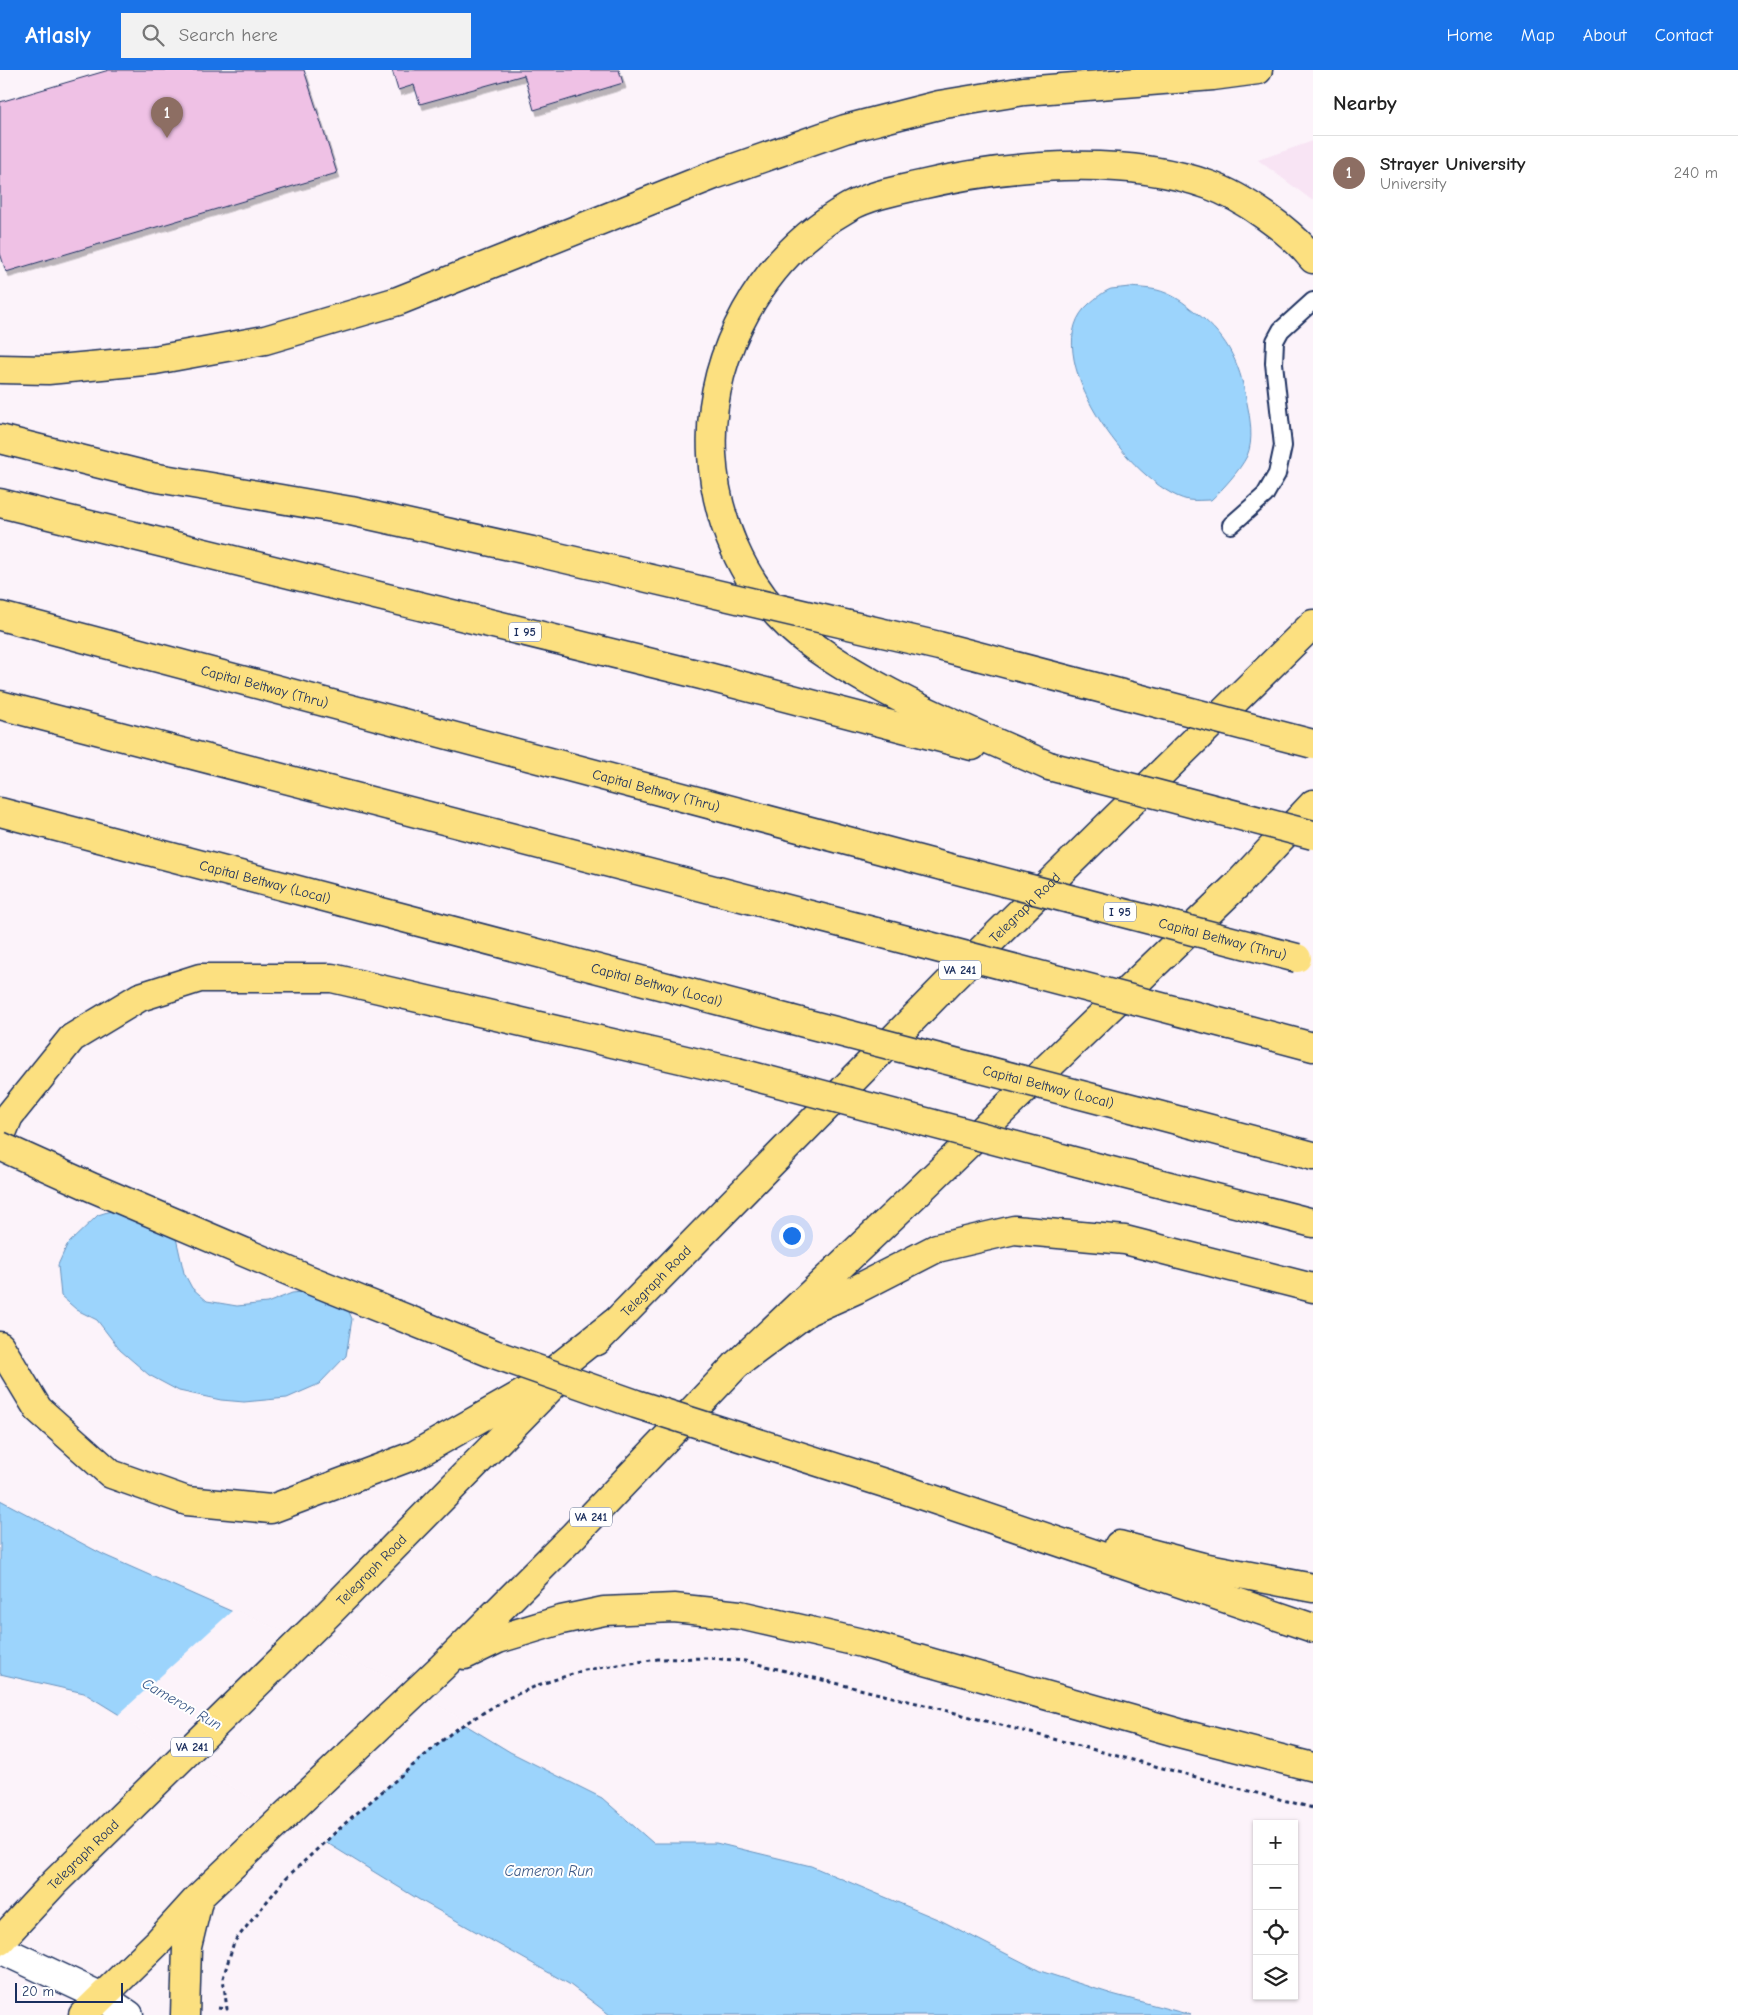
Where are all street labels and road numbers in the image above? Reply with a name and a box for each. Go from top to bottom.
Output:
road number: I 95 [509,622,541,642]
street label: Capital Beltway (Thru) [199,662,330,712]
street label: Capital Beltway (Thru) [590,766,722,816]
street label: Capital Beltway (Local) [197,857,332,907]
street label: Telegraph Road [986,869,1064,947]
road number: I 95 [1104,902,1136,922]
street label: Capital Beltway (Thru) [1157,915,1288,964]
street label: Capital Beltway (Local) [589,959,724,1010]
road number: VA 241 [939,960,981,980]
street label: Capital Beltway (Local) [981,1062,1116,1112]
street label: Telegraph Road [617,1242,695,1321]
road number: VA 241 [570,1508,612,1526]
street label: Telegraph Road [333,1531,410,1609]
road number: VA 241 [171,1738,213,1756]
street label: Telegraph Road [44,1816,123,1893]

